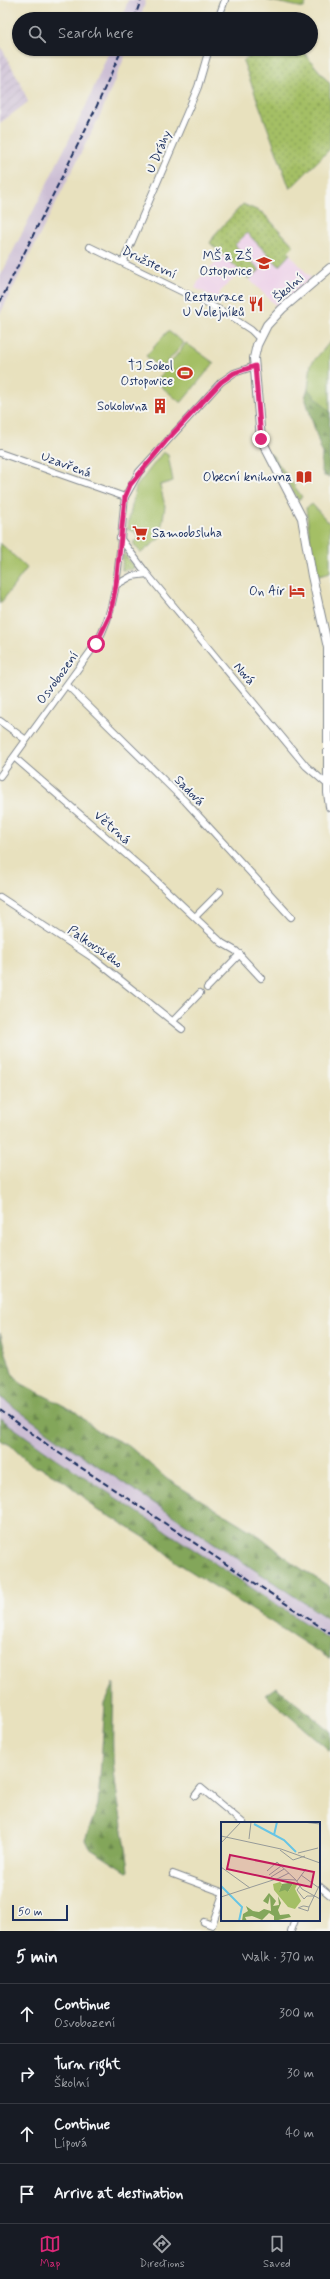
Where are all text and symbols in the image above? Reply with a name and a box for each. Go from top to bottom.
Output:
search box [12,12,318,56]
icon: search [26,23,48,45]
text: Search here [58,24,134,44]
street label: U Dráhy [142,128,176,176]
street label: Družstevní [119,242,179,284]
place label: MŠ a ZŠ Ostopovice [200,248,252,280]
school or university icon: MŠ a ZŠ Ostopovice [255,254,273,272]
street label: Školní [270,270,308,306]
place label: Restaurace U Volejníků [183,289,244,321]
restaurant icon: Restaurace U Volejníků [247,295,265,313]
place label: TJ Sokol Ostopovice [121,358,173,390]
sports icon: TJ Sokol Ostopovice [176,364,194,382]
building icon: Sokolovna [151,397,169,415]
place label: Sokolovna [97,398,148,415]
route end [252,430,270,448]
street label: Uzavřená [38,448,94,482]
library icon: Obecní knihovna [295,468,313,486]
place label: Obecní knihovna [203,469,292,486]
supermarket icon: Samoobsluha [131,524,149,542]
place label: Samoobsluha [152,525,222,542]
hotel icon: On Air [288,582,306,600]
place label: On Air [249,583,286,600]
route start [87,635,105,653]
street label: Osvobození [33,648,83,708]
street label: Nová [229,659,259,689]
street label: Sadová [170,772,208,810]
street label: Větrná [90,807,134,849]
street label: Palkovského [64,922,126,972]
inset map [221,1822,320,1921]
scale bar [12,1903,68,1922]
text: 50 m [18,1905,43,1919]
text: 5 min [16,1946,58,1968]
text: Walk · 370 m [242,1949,314,1966]
text: Continue [54,1995,110,2015]
icon: ahead [16,2003,38,2025]
text: 300 m [279,2005,314,2022]
text: Osvobození [54,2015,116,2032]
text: Turn right [54,2055,121,2075]
icon: right [16,2063,38,2085]
text: 30 m [287,2065,314,2082]
text: Školní [54,2075,90,2092]
text: Continue [54,2115,110,2135]
icon: ahead [16,2123,38,2145]
text: 40 m [285,2125,314,2142]
text: Lípová [54,2135,87,2152]
icon: arrive [16,2183,38,2205]
text: Arrive at destination [54,2184,183,2204]
tab: Map [39,2233,61,2271]
tab: Directions [139,2233,185,2271]
tab: Saved [263,2233,291,2271]

